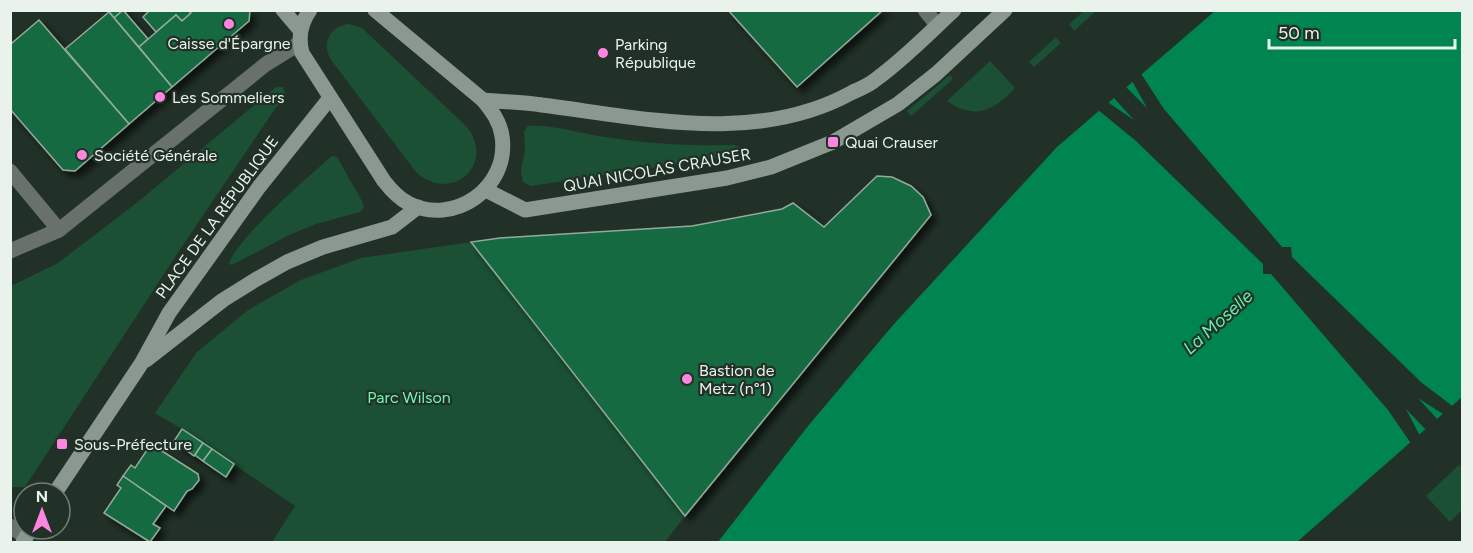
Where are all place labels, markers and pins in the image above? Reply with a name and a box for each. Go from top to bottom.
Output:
marker: Caisse d'Épargne [222,17,236,31]
place label: Caisse d'Épargne [167,34,291,53]
place label: Parking République [615,35,696,72]
marker: Parking République [596,46,610,60]
place label: Les Sommeliers [172,88,284,107]
marker: Les Sommeliers [153,90,167,104]
place label: Quai Crauser [845,133,938,152]
marker: Quai Crauser [826,135,840,149]
place label: Société Générale [94,146,218,165]
marker: Société Générale [75,148,89,162]
place label: Bastion de Metz (n°1) [699,361,775,398]
marker: Bastion de Metz (n°1) [680,372,694,386]
place label: Sous-Préfecture [74,435,192,454]
marker: Sous-Préfecture [55,437,69,451]

